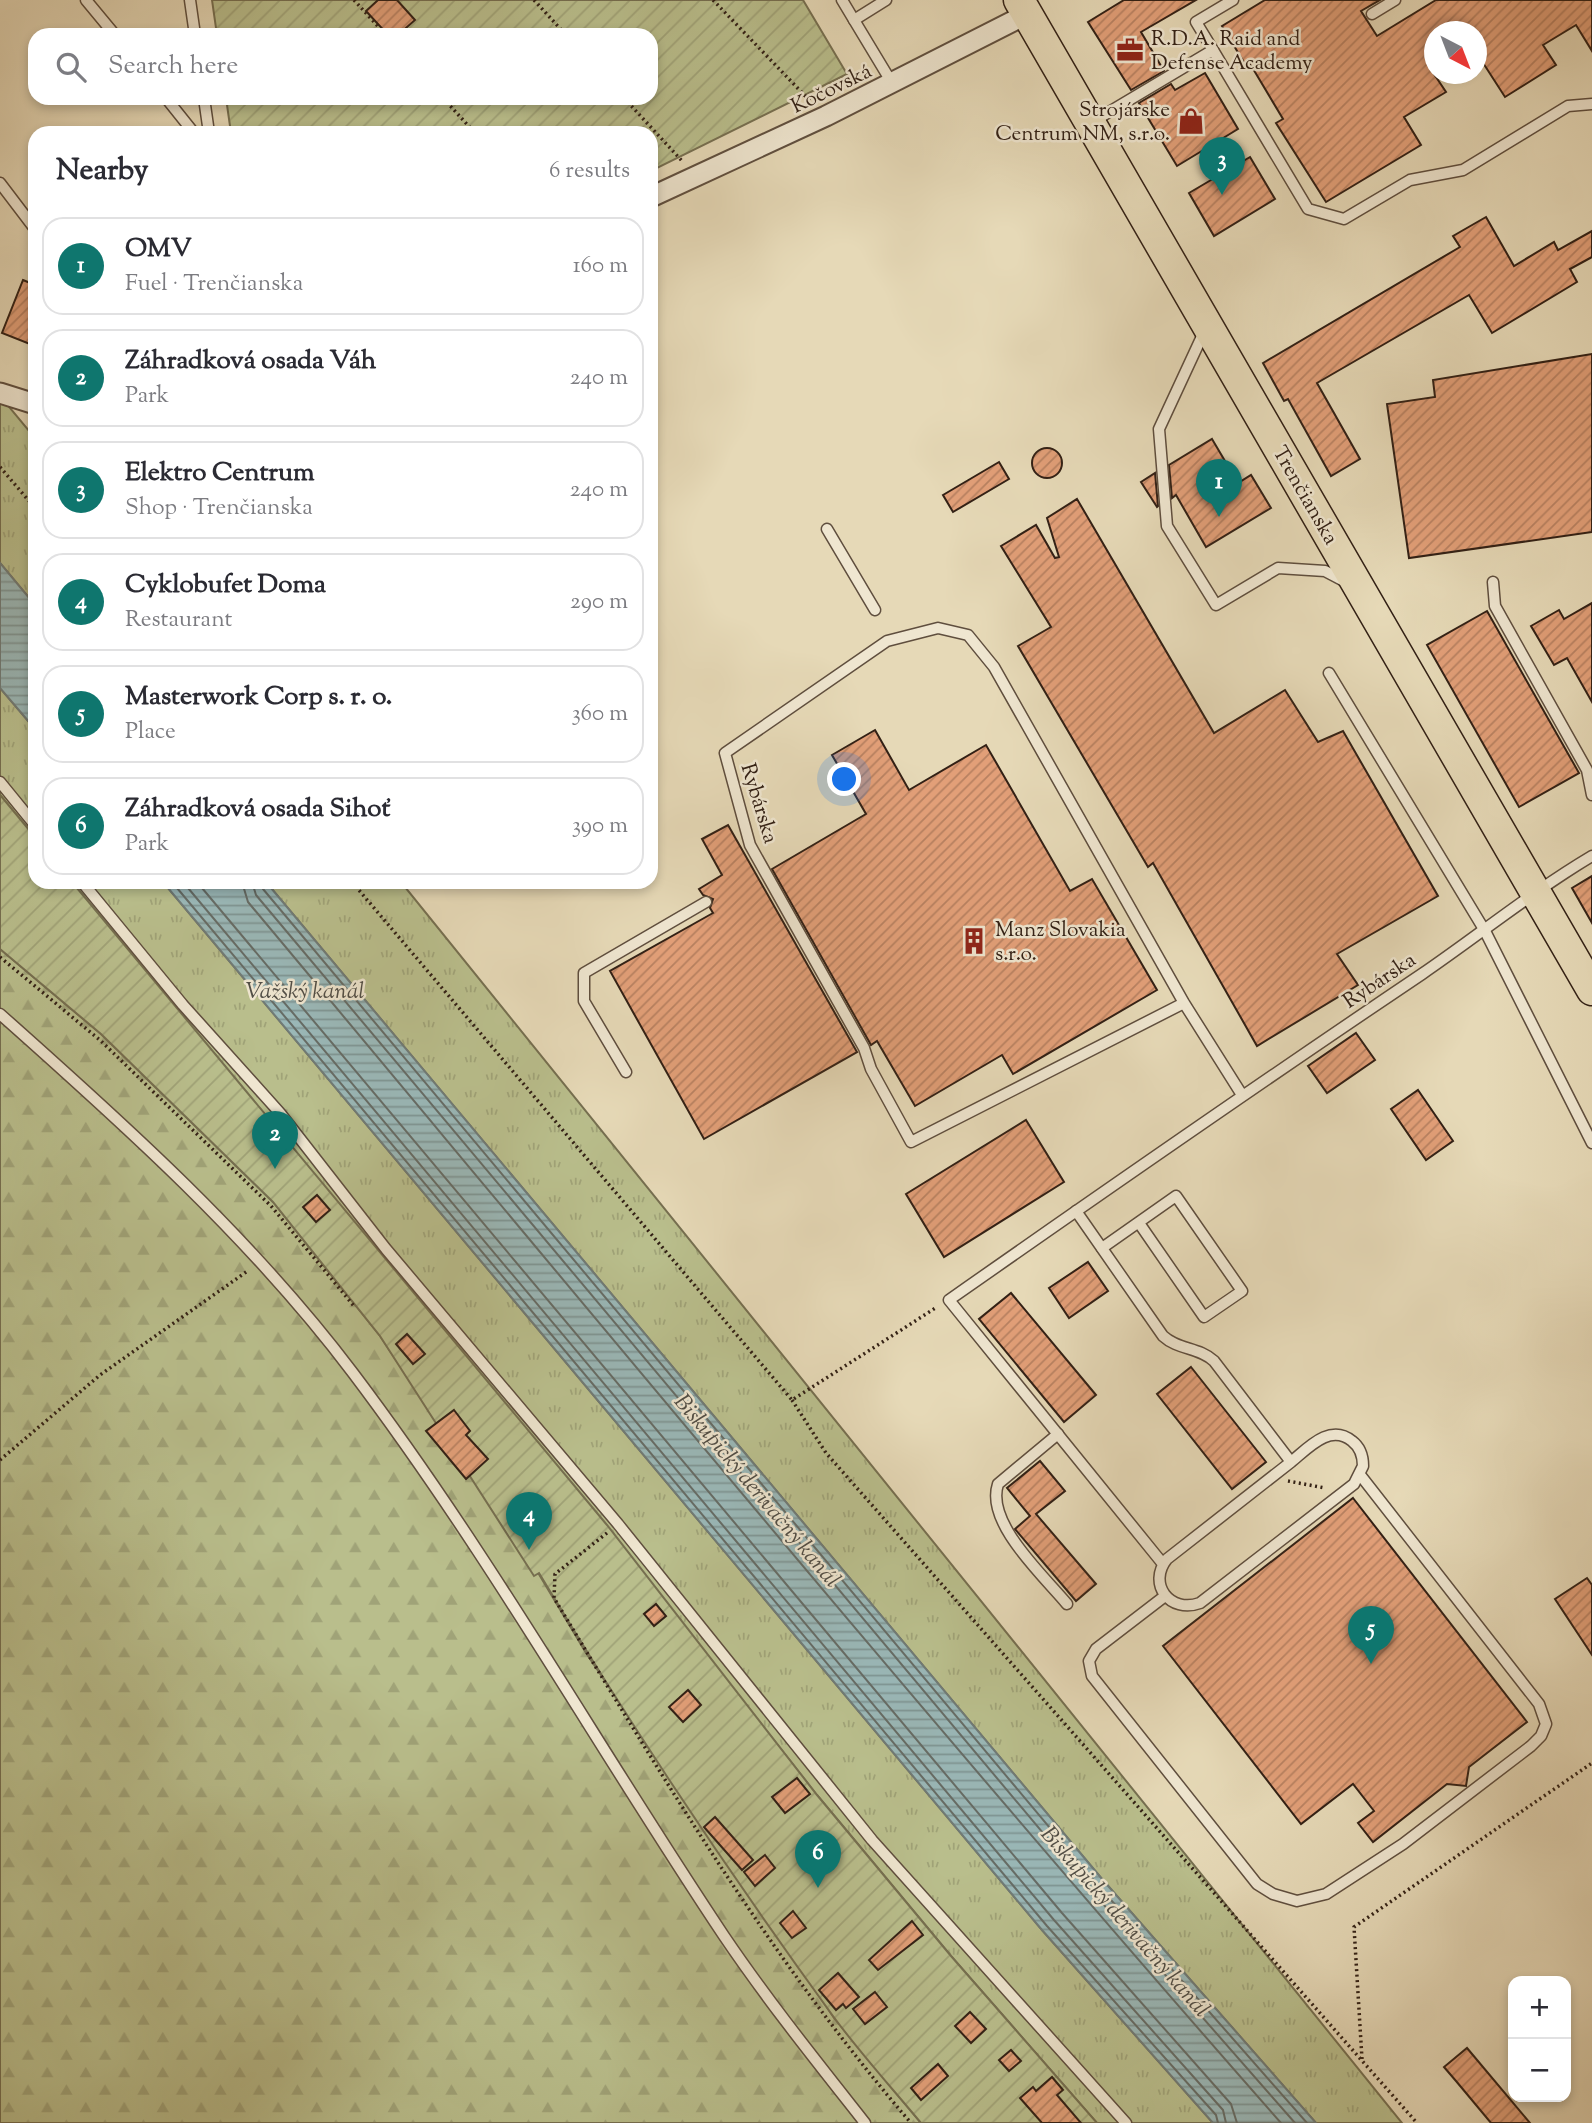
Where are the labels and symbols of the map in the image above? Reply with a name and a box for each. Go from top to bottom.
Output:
north arrow [1424,21,1487,84]
place label: R.D.A. Raid and Defense Academy [1151,25,1313,79]
office icon: R.D.A. Raid and Defense Academy [1115,35,1145,65]
street label: Kočovská [786,57,878,122]
place label: Strojárske Centrum NM, s.r.o. [995,96,1170,150]
shop icon: Strojárske Centrum NM, s.r.o. [1176,106,1206,136]
pin: 3 [1199,137,1245,195]
street label: Trenčianska [1264,441,1345,551]
pin: 1 [1196,459,1242,517]
street label: Rybárska [732,760,785,848]
your location [827,762,861,796]
place label: Manz Slovakia s.r.o. [995,916,1126,970]
building icon: Manz Slovakia s.r.o. [959,926,989,956]
street label: Rybárska [1338,946,1423,1017]
water label: Važský kanál [245,976,365,1009]
pin: 2 [252,1111,298,1169]
water label: Biskupický derivačný kanál [665,1388,847,1596]
pin: 4 [506,1492,552,1550]
pin: 5 [1348,1606,1394,1664]
water label: Biskupický derivačný kanál [1032,1820,1217,2026]
pin: 6 [795,1830,841,1888]

